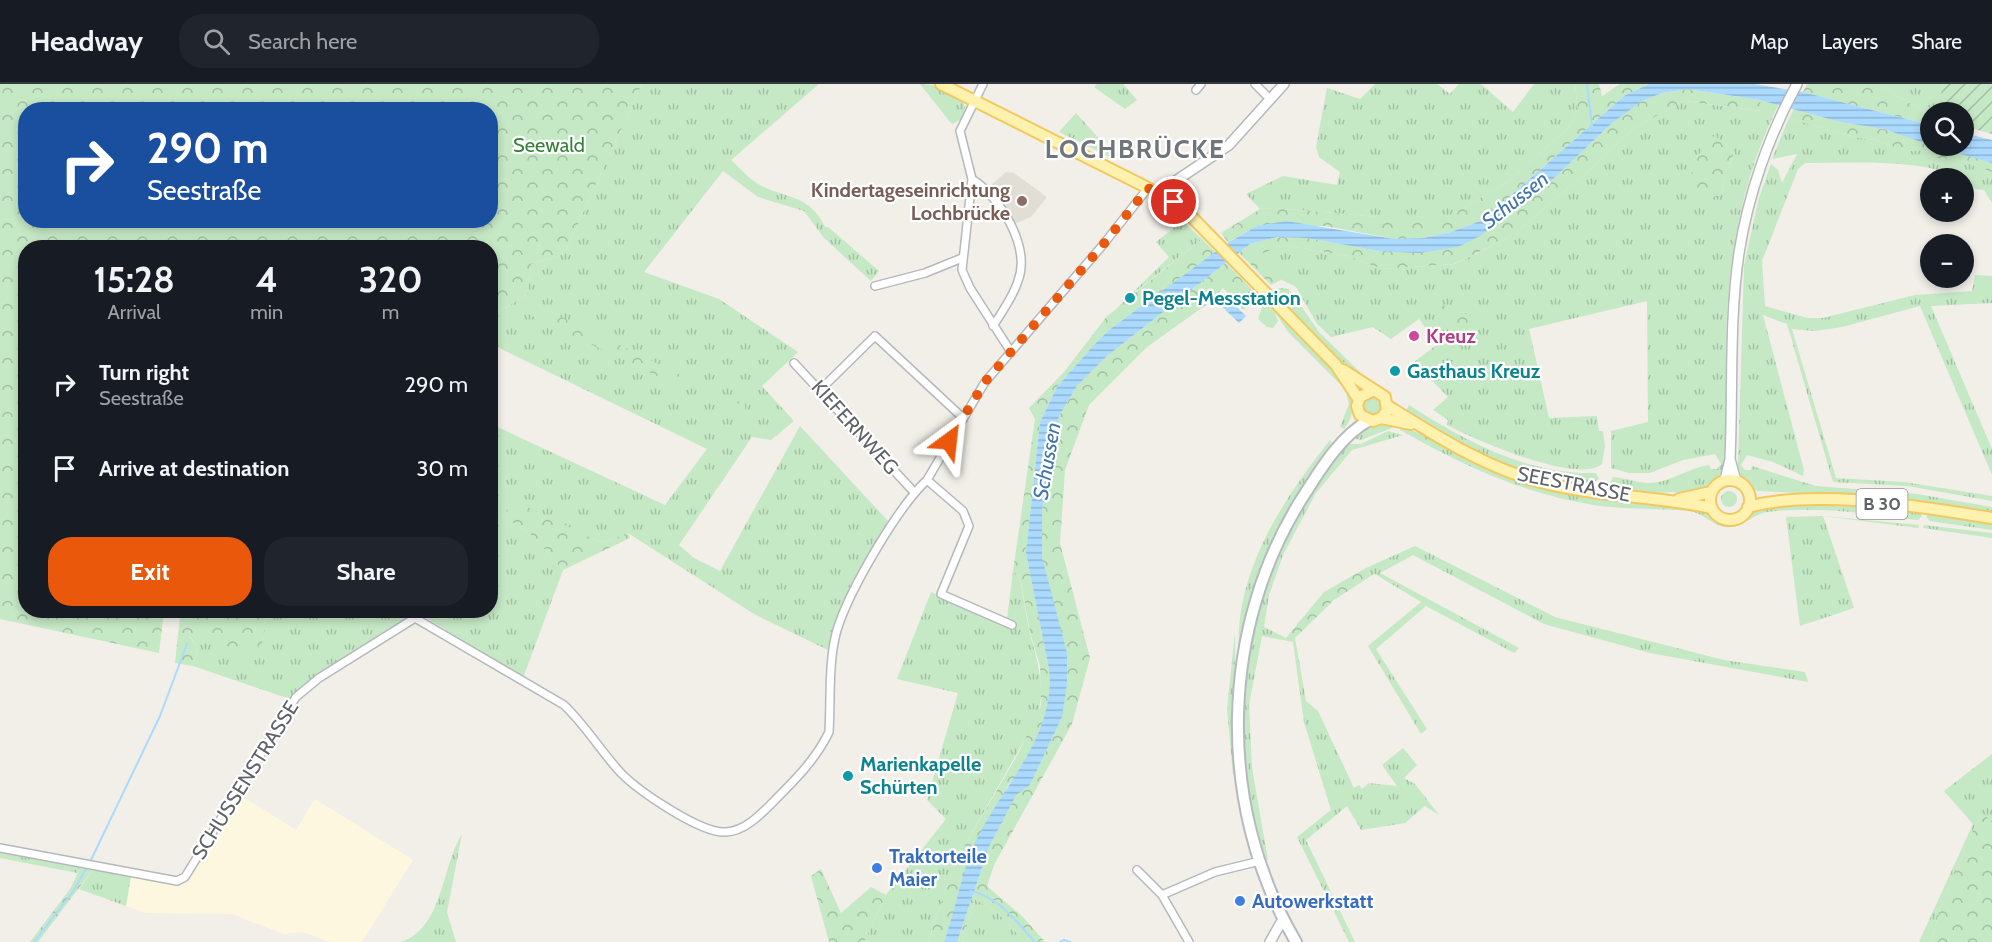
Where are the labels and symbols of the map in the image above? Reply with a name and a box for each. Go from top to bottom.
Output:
park label: Seewald [513,133,585,157]
district label: LOCHBRÜCKE [1045,133,1225,165]
water label: Schussen [1476,166,1553,233]
pin [1148,176,1199,227]
place label: Kindertageseinrichtung Lochbrücke [811,178,1010,225]
marker: Kindertageseinrichtung Lochbrücke [1015,194,1029,208]
place label: Pegel-Messstation [1142,286,1301,310]
marker: Pegel-Messstation [1123,291,1137,305]
place label: Kreuz [1426,324,1476,348]
marker: Kreuz [1407,329,1421,343]
place label: Gasthaus Kreuz [1407,359,1541,383]
marker: Gasthaus Kreuz [1388,364,1402,378]
street label: KIEFERNWEG [806,375,904,479]
position arrow [917,409,981,473]
water label: Schussen [1027,420,1066,501]
street label: SEESTRASSE [1515,461,1633,507]
road number: B 30 [1856,489,1908,519]
street label: SCHUSSENSTRASSE [187,696,303,864]
place label: Marienkapelle Schürten [860,752,981,799]
marker: Marienkapelle Schürten [841,769,855,783]
place label: Traktorteile Maier [889,844,987,891]
marker: Traktorteile Maier [870,861,884,875]
place label: Autowerkstatt [1252,889,1373,913]
marker: Autowerkstatt [1233,894,1247,908]

